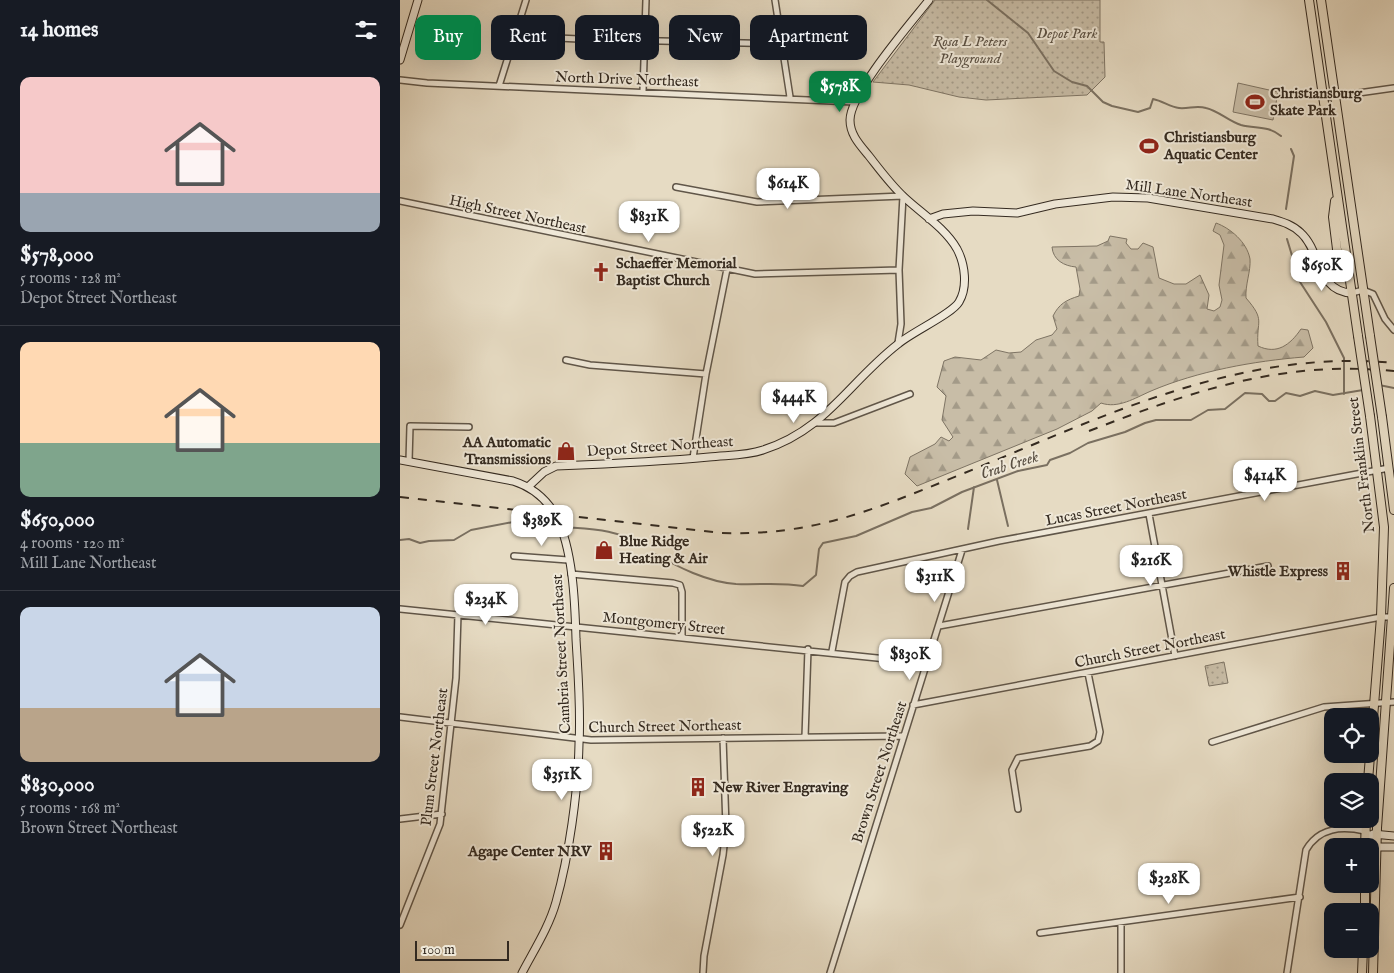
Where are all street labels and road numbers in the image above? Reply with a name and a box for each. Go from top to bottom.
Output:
street label: North Drive Northeast [555,67,699,92]
street label: Mill Lane Northeast [1124,175,1254,212]
street label: High Street Northeast [448,191,588,238]
street label: North Franklin Street [1344,396,1379,534]
street label: Depot Street Northeast [586,432,734,461]
street label: Lucas Street Northeast [1044,484,1188,531]
street label: Cambria Street Northeast [548,574,575,734]
street label: Montgomery Street [602,608,726,639]
street label: Church Street Northeast [1073,625,1227,672]
street label: Plum Street Northeast [417,687,452,827]
street label: Brown Street Northeast [848,699,911,845]
street label: Church Street Northeast [588,716,742,737]

